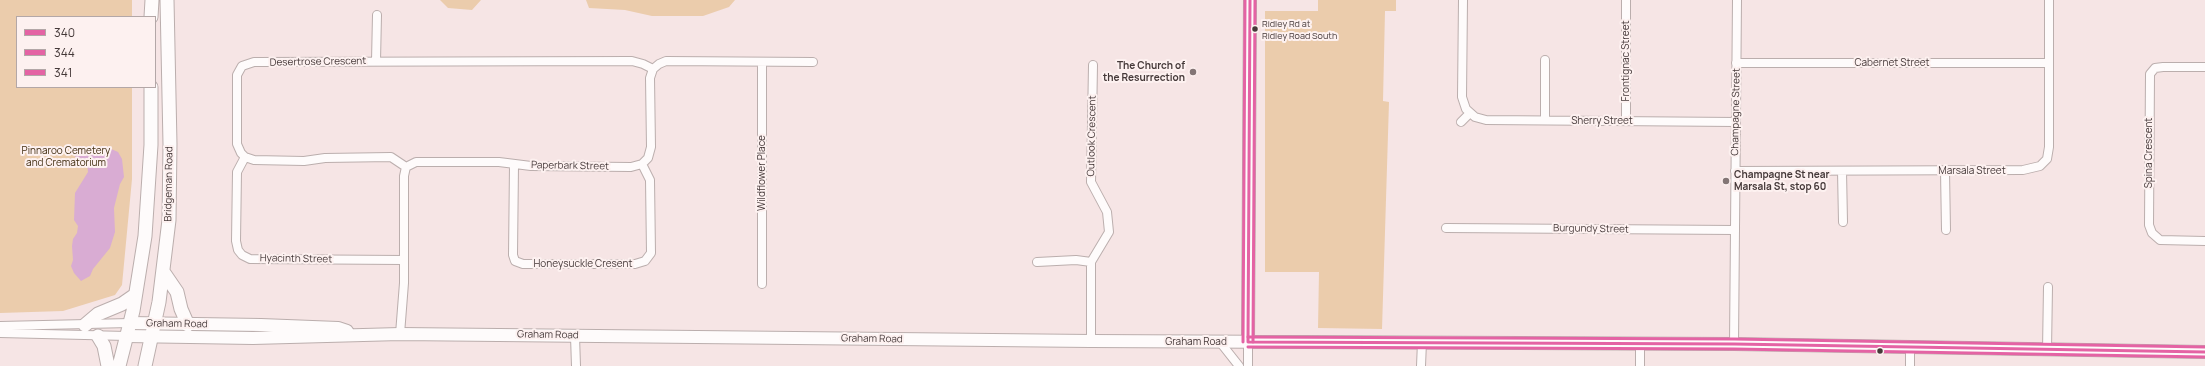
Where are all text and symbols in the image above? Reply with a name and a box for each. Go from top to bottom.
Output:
legend [16,16,156,88]
place label: Ridley Rd at Ridley Road South [1262,19,1337,40]
street label: Frontignac Street [1620,20,1632,102]
text: 340 [54,24,75,41]
marker: Ridley Rd at Ridley Road South [1250,24,1260,34]
text: 344 [54,44,75,61]
street label: Desertrose Crescent [270,55,366,69]
street label: Cabernet Street [1854,57,1930,69]
place label: The Church of the Resurrection [1103,60,1185,84]
text: 341 [54,64,72,81]
marker: The Church of the Resurrection [1188,67,1198,77]
street label: Champagne Street [1729,68,1743,156]
street label: Outlook Crescent [1085,95,1099,177]
street label: Sherry Street [1571,115,1633,127]
street label: Spina Crescent [2143,118,2155,188]
street label: Wildflower Place [756,135,768,211]
park label: Pinnaroo Cemetery and Crematorium [22,145,110,168]
street label: Bridgeman Road [162,146,176,222]
street label: Paperbark Street [531,159,609,173]
street label: Marsala Street [1938,165,2006,177]
place label: Champagne St near Marsala St, stop 60 [1734,169,1829,192]
marker: Champagne St near Marsala St, stop 60 [1721,176,1731,186]
street label: Burgundy Street [1553,222,1629,236]
street label: Hyacinth Street [260,252,332,266]
street label: Honeysuckle Cresent [534,258,632,270]
street label: Graham Road [146,317,208,331]
street label: Graham Road [517,328,579,342]
street label: Graham Road [841,332,903,346]
street label: Graham Road [1165,336,1227,348]
unlabelled marker [1875,346,1885,356]

